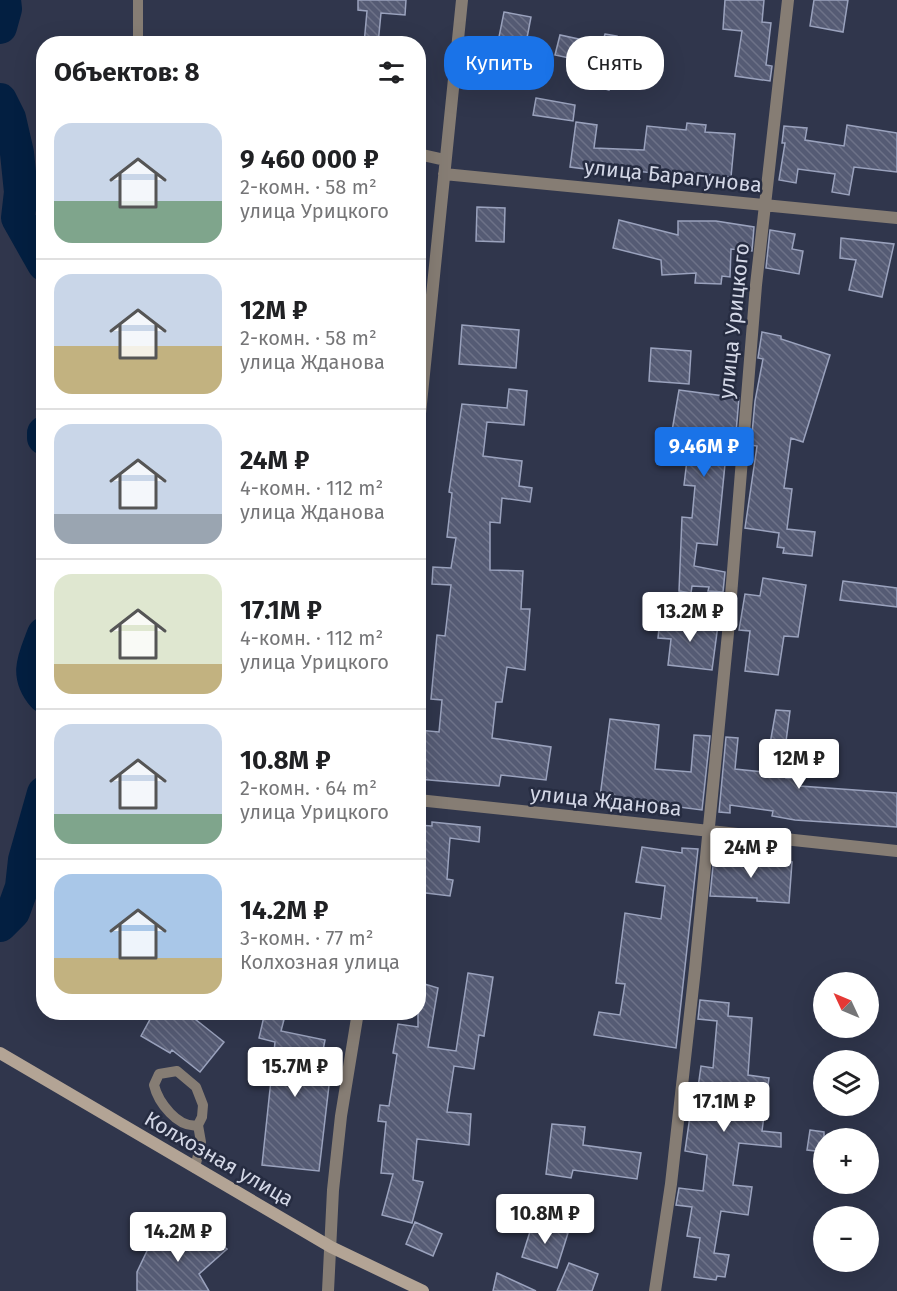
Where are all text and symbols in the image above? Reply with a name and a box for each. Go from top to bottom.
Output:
chip: Купить [444,36,554,90]
chip: Снять [566,36,664,90]
icon: filters [375,56,408,89]
text: Объектов: 8 [54,57,200,88]
text: 9 460 000 ₽ [240,144,379,175]
icon: home [102,147,174,219]
street label: улица Барагунова [583,154,763,198]
text: 2-комн. · 58 m² [240,175,377,199]
text: улица Урицкого [240,199,389,223]
street label: улица Урицкого [713,242,755,400]
text: 12M ₽ [240,295,308,326]
icon: home [102,298,174,370]
text: 2-комн. · 58 m² [240,326,377,350]
text: улица Жданова [240,350,385,374]
pin: 9.46M ₽ [649,427,759,478]
text: 9.46M ₽ [669,434,739,458]
text: 24M ₽ [240,445,309,476]
icon: home [102,448,174,520]
text: 4-комн. · 112 m² [240,476,383,500]
text: улица Жданова [240,500,385,524]
pin: 13.2M ₽ [635,592,745,643]
text: 17.1M ₽ [240,595,322,626]
icon: home [102,598,174,670]
text: 13.2M ₽ [656,599,724,623]
text: 4-комн. · 112 m² [240,626,383,650]
text: улица Урицкого [240,650,389,674]
pin: 12M ₽ [757,739,841,790]
text: 10.8M ₽ [240,745,331,776]
text: 12M ₽ [773,746,825,770]
icon: home [102,748,174,820]
text: 2-комн. · 64 m² [240,776,377,800]
street label: улица Жданова [529,780,683,822]
text: улица Урицкого [240,800,389,824]
pin: 24M ₽ [709,828,793,879]
text: 24M ₽ [724,835,778,859]
text: 14.2M ₽ [240,895,329,926]
icon: home [102,898,174,970]
text: 3-комн. · 77 m² [240,926,374,950]
text: Колхозная улица [240,950,400,974]
north arrow [813,972,879,1038]
map controls [813,972,879,1272]
pin: 15.7M ₽ [240,1047,350,1098]
button: layers [813,1050,879,1116]
text: 15.7M ₽ [262,1054,328,1078]
pin: 17.1M ₽ [669,1082,779,1133]
text: 17.1M ₽ [692,1089,756,1113]
street label: Колхозная улица [140,1106,298,1212]
button: + [813,1128,879,1194]
pin: 10.8M ₽ [490,1194,600,1245]
text: 10.8M ₽ [510,1201,580,1225]
button: − [813,1206,879,1272]
pin: 14.2M ₽ [123,1212,233,1263]
text: 14.2M ₽ [144,1219,212,1243]

